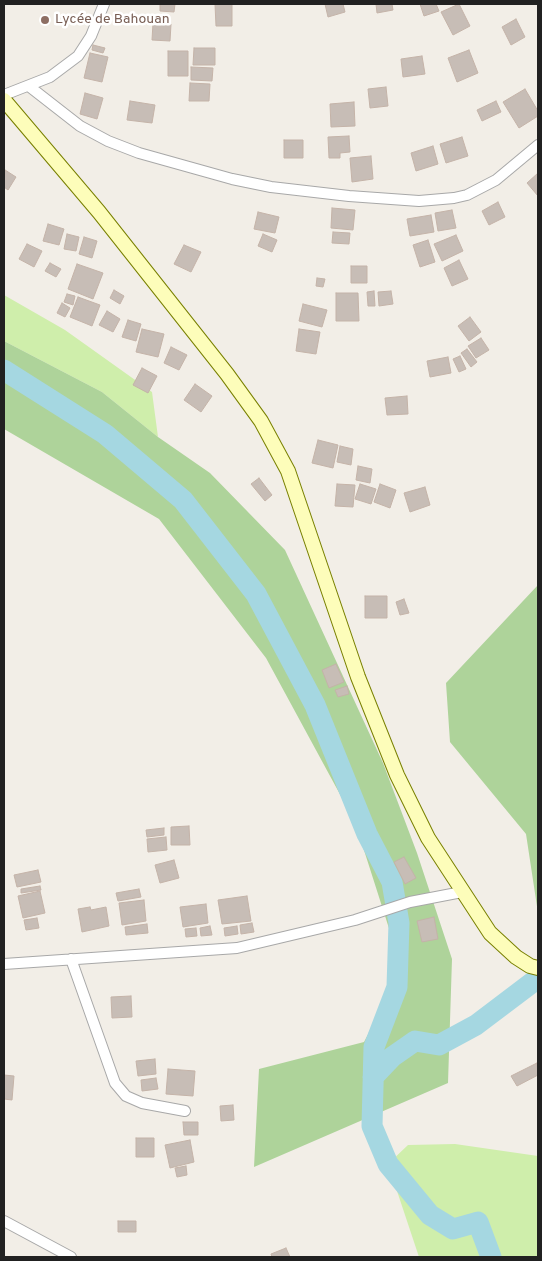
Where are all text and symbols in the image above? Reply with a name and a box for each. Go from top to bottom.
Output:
place label: Lycée de Bahouan [55,12,170,28]
marker: Lycée de Bahouan [39,14,51,26]

